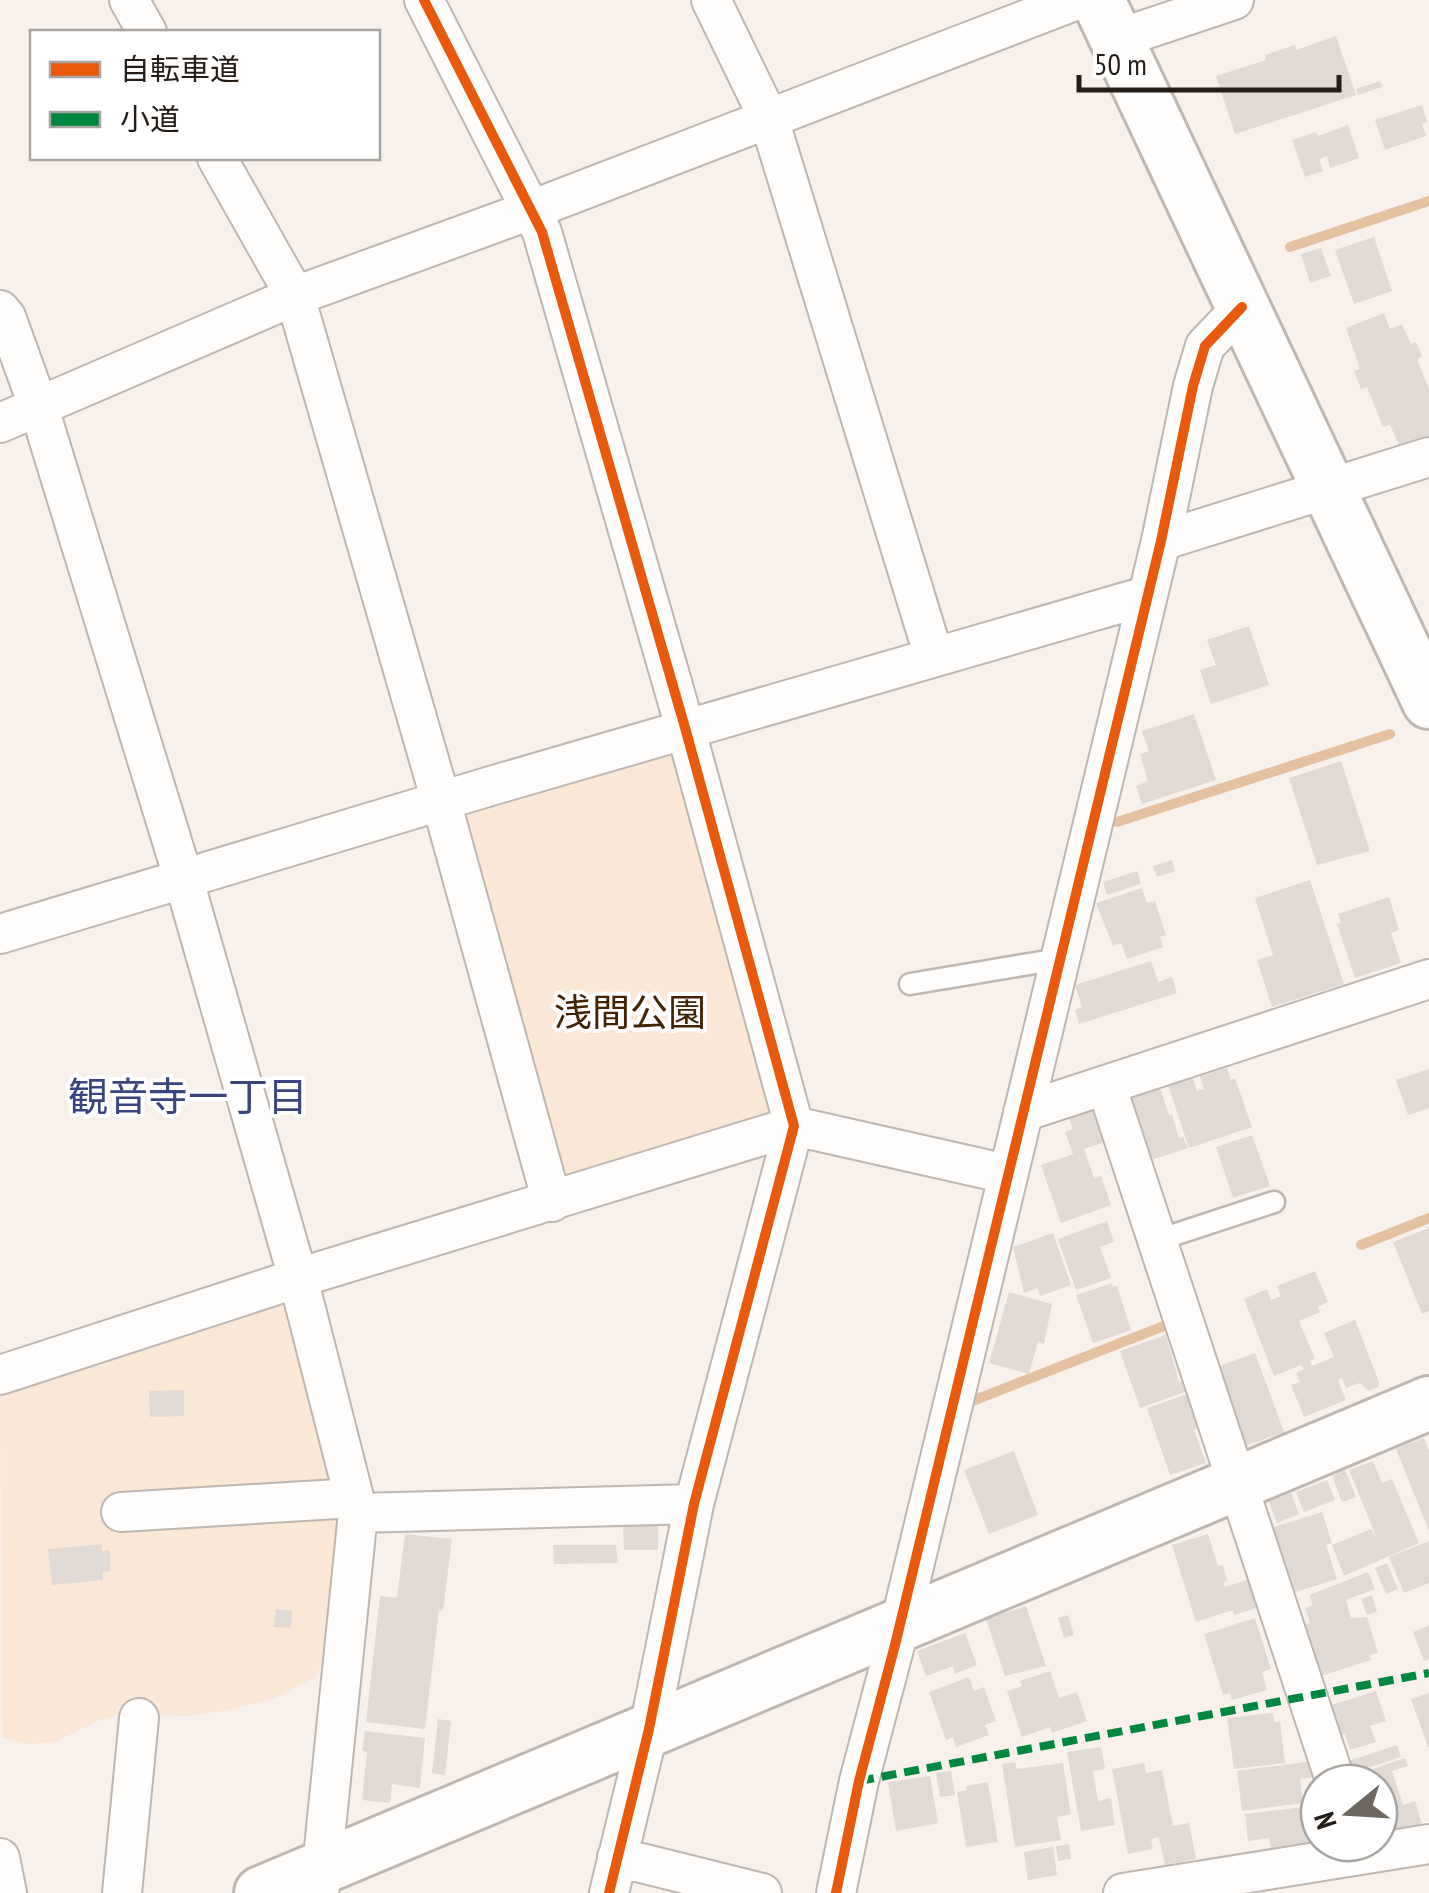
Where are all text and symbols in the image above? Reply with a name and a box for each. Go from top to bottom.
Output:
legend [30,30,380,160]
scale bar [1079,30,1339,92]
text: 50 m [1094,44,1147,83]
text: 自転車道 [120,49,240,88]
text: 小道 [120,99,180,138]
park label: 浅間公園 [554,987,706,1036]
district label: 観音寺一丁目 [68,1070,308,1122]
north arrow [1299,1763,1399,1863]
text: N [1305,1808,1345,1834]

